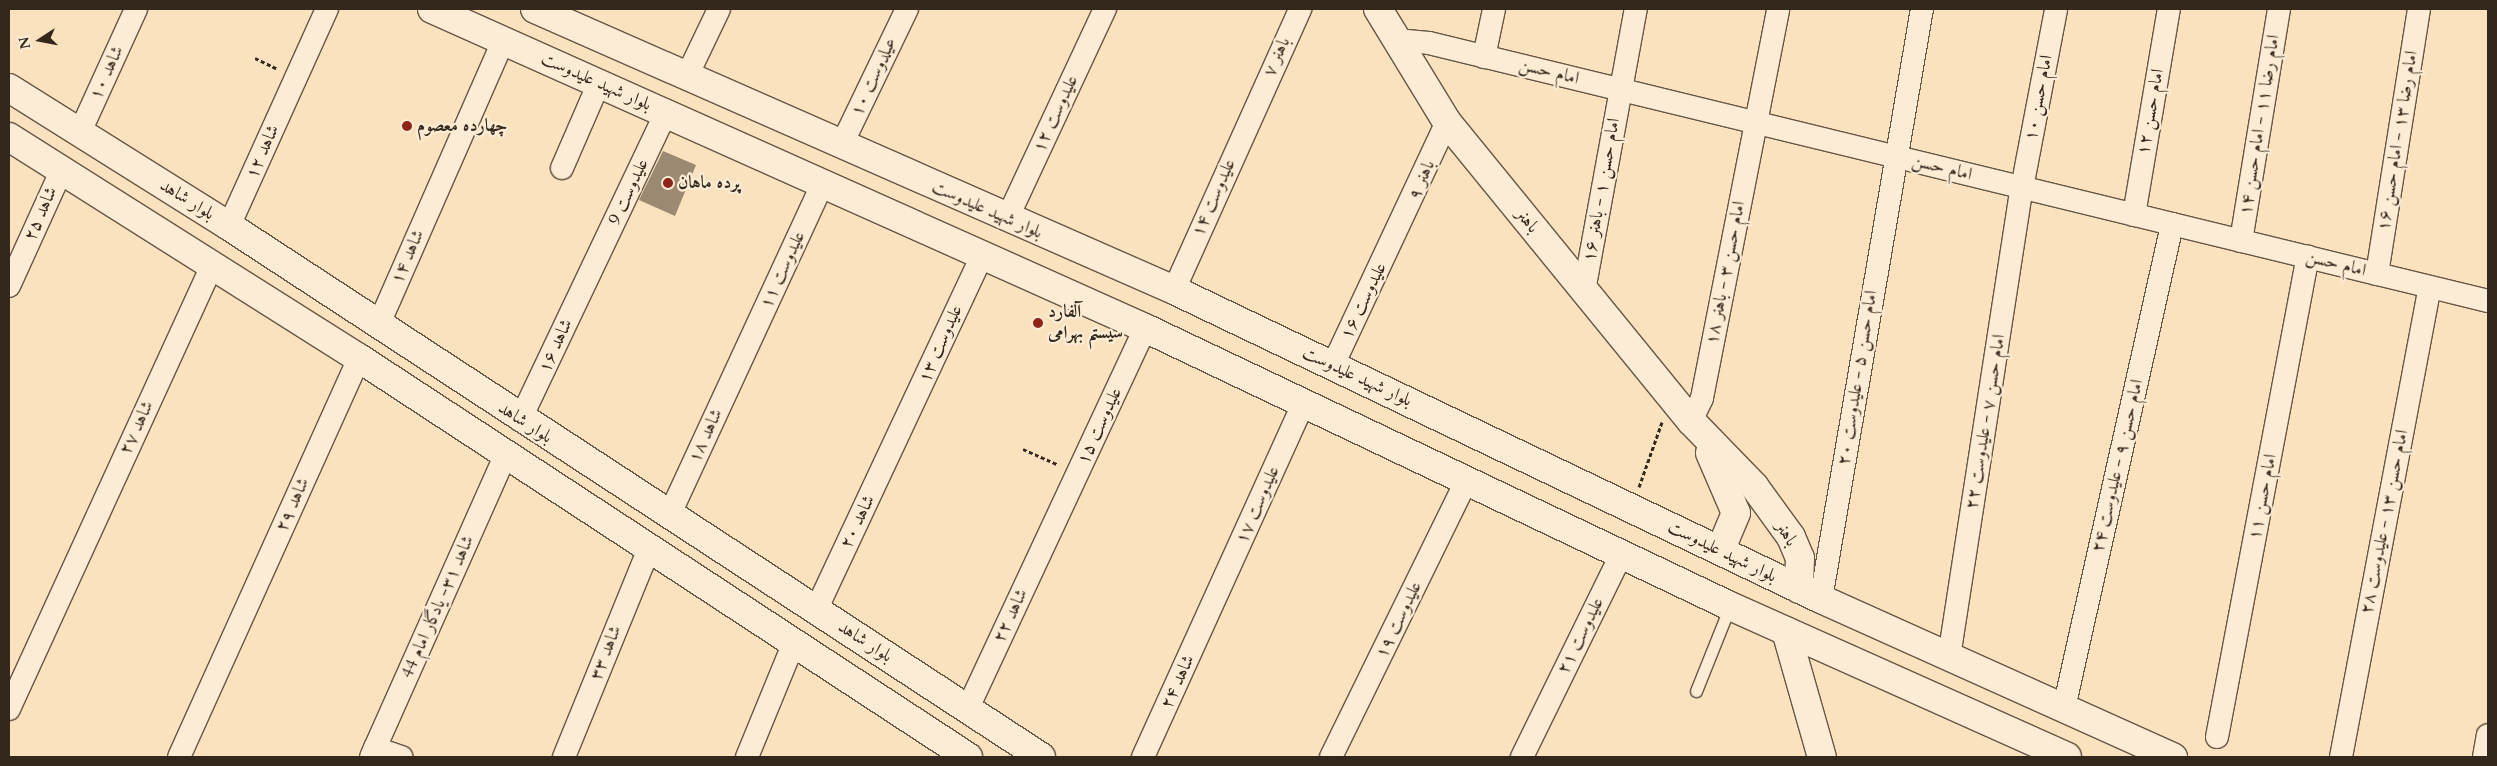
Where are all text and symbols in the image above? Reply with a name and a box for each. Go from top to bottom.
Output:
north arrow [15,15,65,65]
street label: امام رضا ۱۱ - امام حسن ۱۴ [2235,33,2285,217]
street label: عیلدوست ۱۰ [846,34,902,120]
street label: باهنر ۷ [1259,34,1295,80]
text: N [14,35,35,51]
street label: شاهد ۱۰ [85,43,129,103]
street label: بلوار شهید علیدوست [537,48,655,116]
street label: امام رضا ۱۳ - امام حسن ۱۶ [2373,49,2423,233]
street label: امام حسن ۱۰ [2020,53,2058,143]
street label: امام حسن [1517,54,1581,90]
street label: امام حسن ۱۲ [2133,67,2169,157]
street label: علیدوست ۱۲ [1029,72,1083,156]
place label: چهارده معصوم [417,115,508,137]
street label: امام حسن ۱ - باهنر ۱۶ [1579,116,1625,264]
marker: چهارده معصوم [401,120,413,132]
street label: شاهد ۱۲ [242,122,284,182]
street label: امام حسن [1910,150,1974,186]
street label: علیدوست 9 [604,155,654,229]
street label: علیدوست ۱۴ [1187,156,1241,240]
street label: باهنر ۹ [1404,157,1440,203]
place label: پرده ماهان [678,172,740,194]
street label: بلوار شاهد [156,175,218,225]
street label: بلوار شهید علیدوست [928,176,1046,244]
marker: پرده ماهان [662,177,674,189]
street label: شاهد ۲۵ [20,184,62,244]
street label: امام حسن ۳ - باهنر ۱۸ [1702,199,1750,347]
street label: باهنر [1511,204,1543,238]
street label: شاهد ۱۴ [387,227,429,287]
street label: علیدوست ۱۱ [756,228,810,312]
street label: امام حسن [2304,246,2368,282]
street label: علیدوست ۱۶ [1336,259,1392,343]
street label: امام حسن ۵ - علیدوست ۲۰ [1834,289,1882,467]
street label: علیدوست ۱۳ [914,302,968,386]
place label: آلفارد سیستم بهرامی [1048,302,1123,344]
street label: شاهد ۱۶ [534,316,578,376]
marker: آلفارد سیستم بهرامی [1032,317,1044,329]
street label: امام حسن ۷ - علیدوست ۲۲ [1962,333,2010,511]
street label: بلوار شهید علیدوست [1299,342,1415,412]
street label: امام حسن ۹ - علیدوست ۲۴ [2088,377,2148,555]
street label: علیدوست ۱۵ [1073,384,1127,468]
street label: بلوار شاهد [494,397,556,449]
street label: شاهد ۲۷ [115,398,159,458]
street label: شاهد ۱۸ [684,406,728,466]
street label: امام حسن ۱۳ - علیدوست ۲۸ [2357,428,2413,616]
street label: امام حسن ۱۱ [2244,452,2282,542]
street label: علیدوست ۱۷ [1231,463,1285,547]
street label: شاهد ۲۹ [272,475,314,535]
street label: شاهد ۲۰ [836,492,880,552]
street label: بلوار شهید علیدوست [1664,516,1780,588]
street label: باهنر [1770,517,1802,551]
street label: شاهد ۳۱- یادگار امام 44 [397,532,479,682]
street label: علیدوست ۱۹ [1371,578,1427,662]
street label: شاهد ۲۲ [989,586,1033,646]
street label: علیدوست ۲۱ [1553,594,1609,678]
street label: بلوار شاهد [834,616,896,668]
street label: شاهد ۳۳ [585,623,627,683]
street label: شاهد ۲۴ [1156,652,1200,712]

